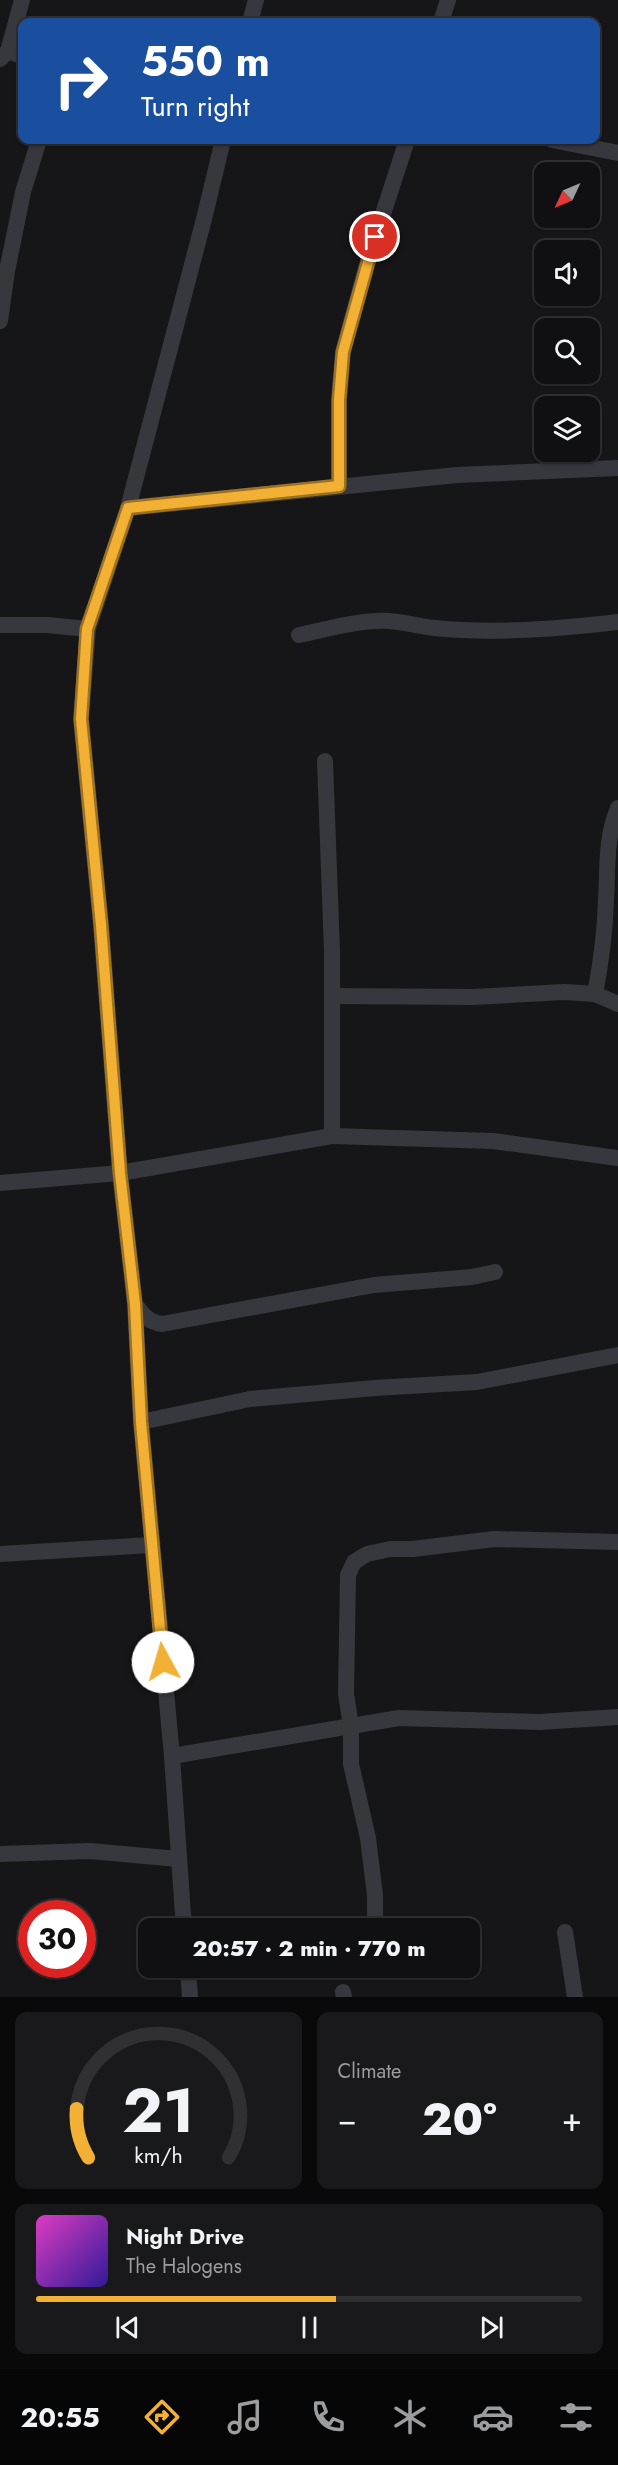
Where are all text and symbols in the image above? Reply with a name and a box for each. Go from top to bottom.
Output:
text: 550 m [141,31,270,92]
icon: right [42,42,120,120]
text: Turn right [141,87,249,126]
north arrow [534,162,600,228]
map controls [534,162,600,462]
pin [349,211,400,262]
icon: arrive [358,220,391,253]
button: sound [534,240,600,306]
button: search [534,318,600,384]
button: layers [534,396,600,462]
position arrow [131,1630,195,1694]
speed limit sign: 30 [18,1900,96,1978]
text: 20:57 · 2 min · 770 m [192,1932,426,1964]
text: Climate [338,2057,401,2086]
text: 21 [122,2065,195,2155]
text: 20° [422,2087,497,2152]
text: − [338,2096,357,2143]
text: + [562,2096,582,2143]
text: km/h [134,2140,182,2171]
text: Night Drive [126,2220,244,2252]
text: The Halogens [126,2252,242,2281]
icon: previous [111,2311,144,2344]
icon: pause [293,2311,326,2344]
icon: next [475,2311,508,2344]
icon: directions [141,2396,183,2438]
icon: music [224,2396,266,2438]
icon: phone [307,2396,349,2438]
icon: climate [389,2396,431,2438]
icon: car [472,2396,514,2438]
icon: filters [555,2396,597,2438]
text: 20:55 [20,2398,100,2437]

